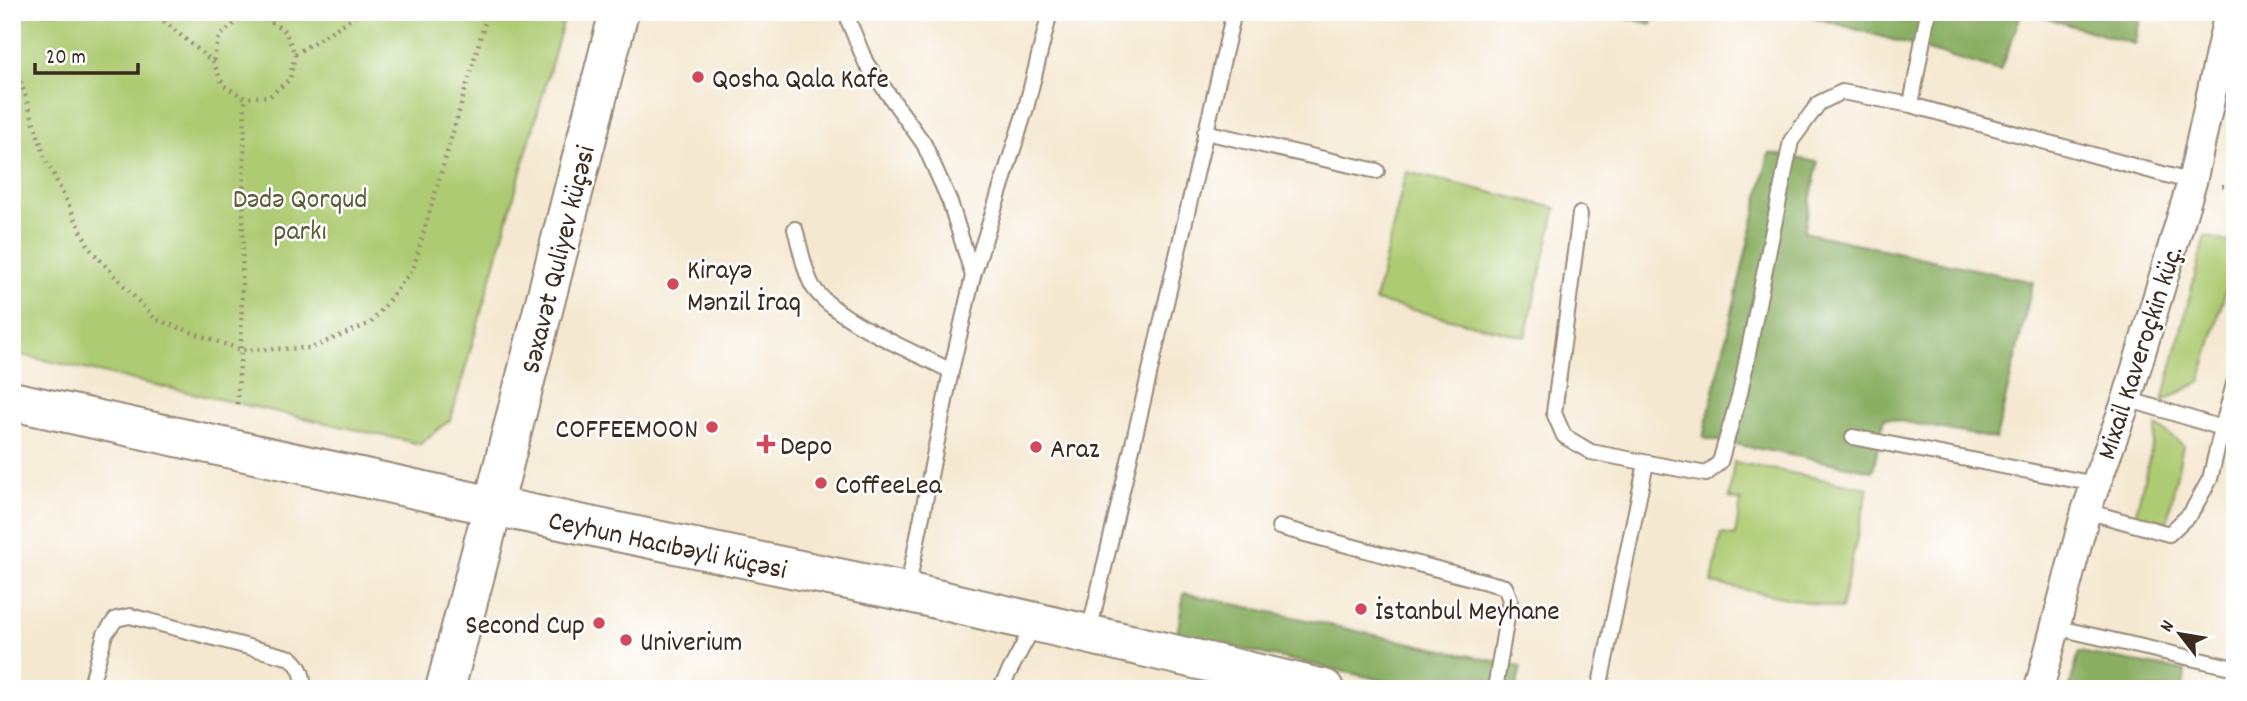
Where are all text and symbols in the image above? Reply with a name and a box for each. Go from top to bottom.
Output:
scale bar [35,32,138,76]
text: 20 m [46,44,86,74]
place label: Qosha Qala Kafe [712,62,889,102]
marker: Qosha Qala Kafe [690,69,706,85]
street label: Səxavət Quliyev küçəsi [513,142,609,378]
park label: Dədə Qorqud parkı [233,182,367,254]
street label: Mixail Kaveroçkin küç. [2089,241,2196,466]
place label: Kirayə Mənzil İraq [687,253,801,325]
marker: Kirayə Mənzil İraq [665,276,681,292]
place label: COFFEEMOON [555,412,698,452]
marker: COFFEEMOON [704,419,720,435]
place label: Depo [780,429,832,469]
place label: Araz [1050,432,1100,472]
marker: Depo [758,436,774,452]
marker: Araz [1028,439,1044,455]
place label: CoffeeLea [835,468,943,508]
marker: CoffeeLea [813,475,829,491]
street label: Ceyhun Hacıbəyli küçəsi [544,503,790,593]
place label: İstanbul Meyhane [1375,594,1560,634]
north arrow [2146,600,2216,670]
marker: İstanbul Meyhane [1353,601,1369,617]
place label: Second Cup [465,608,585,648]
marker: Second Cup [591,615,607,631]
text: N [2154,616,2182,638]
place label: Univerium [640,625,742,665]
marker: Univerium [618,632,634,648]

